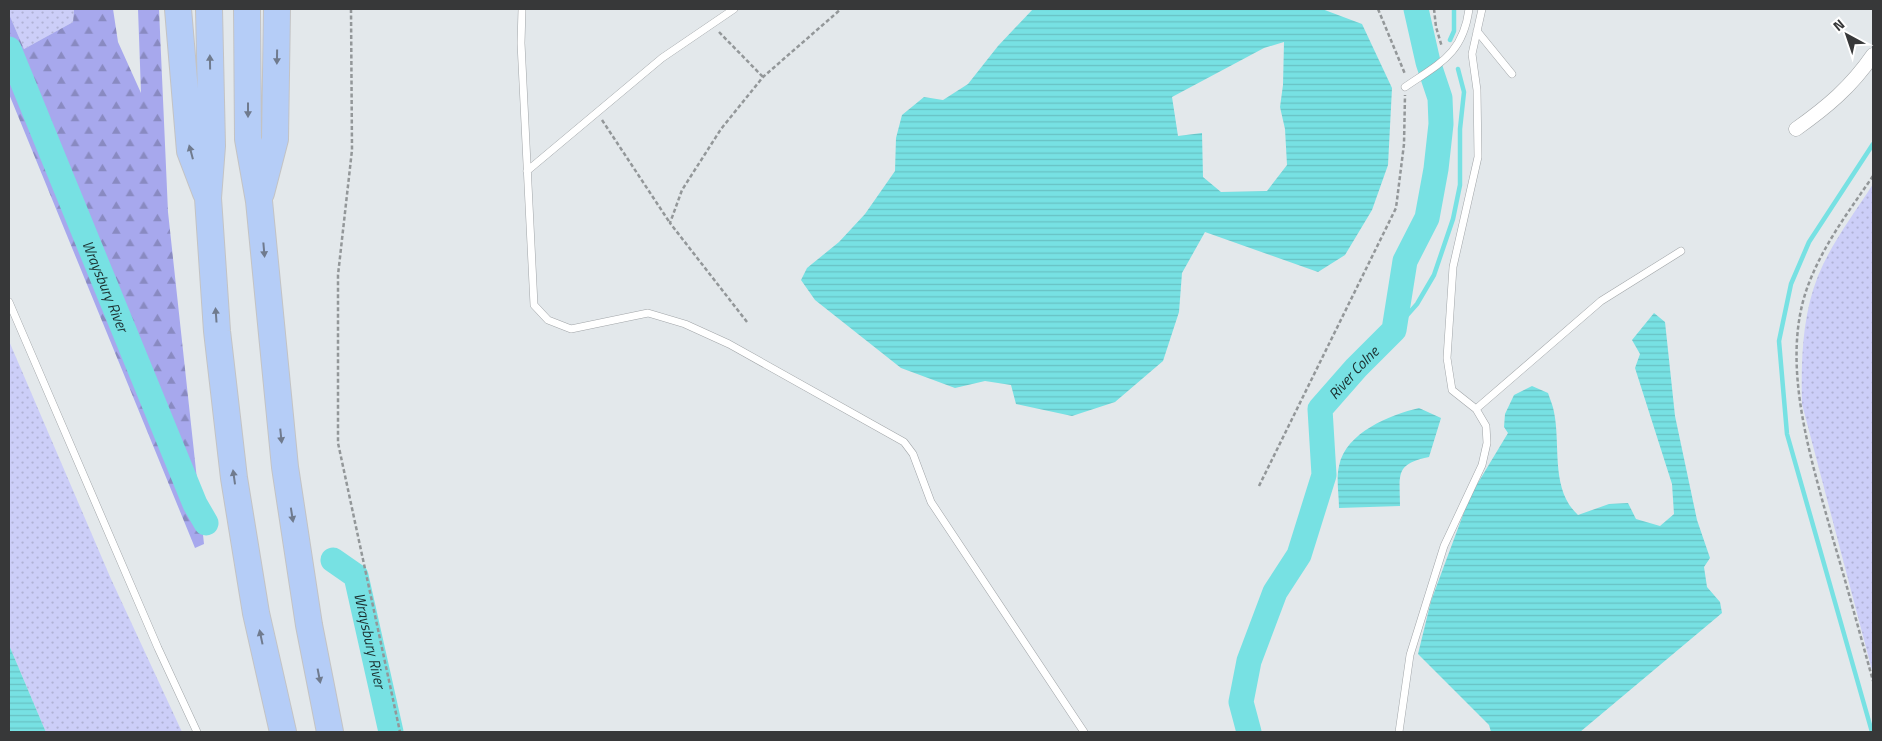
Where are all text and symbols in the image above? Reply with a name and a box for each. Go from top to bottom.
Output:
north arrow [1822,10,1872,60]
text: N [1828,13,1849,36]
one-way arrow [272,50,280,66]
one-way arrow [206,54,214,70]
one-way arrow [244,102,252,118]
one-way arrow [187,145,195,160]
water label: Wraysbury River [77,237,136,337]
one-way arrow [260,242,268,258]
one-way arrow [212,307,220,323]
water label: River Colne [1322,340,1384,404]
one-way arrow [278,428,286,444]
one-way arrow [230,468,238,484]
one-way arrow [289,508,297,524]
water label: Wraysbury River [349,590,393,693]
one-way arrow [257,628,265,644]
one-way arrow [315,668,323,683]

